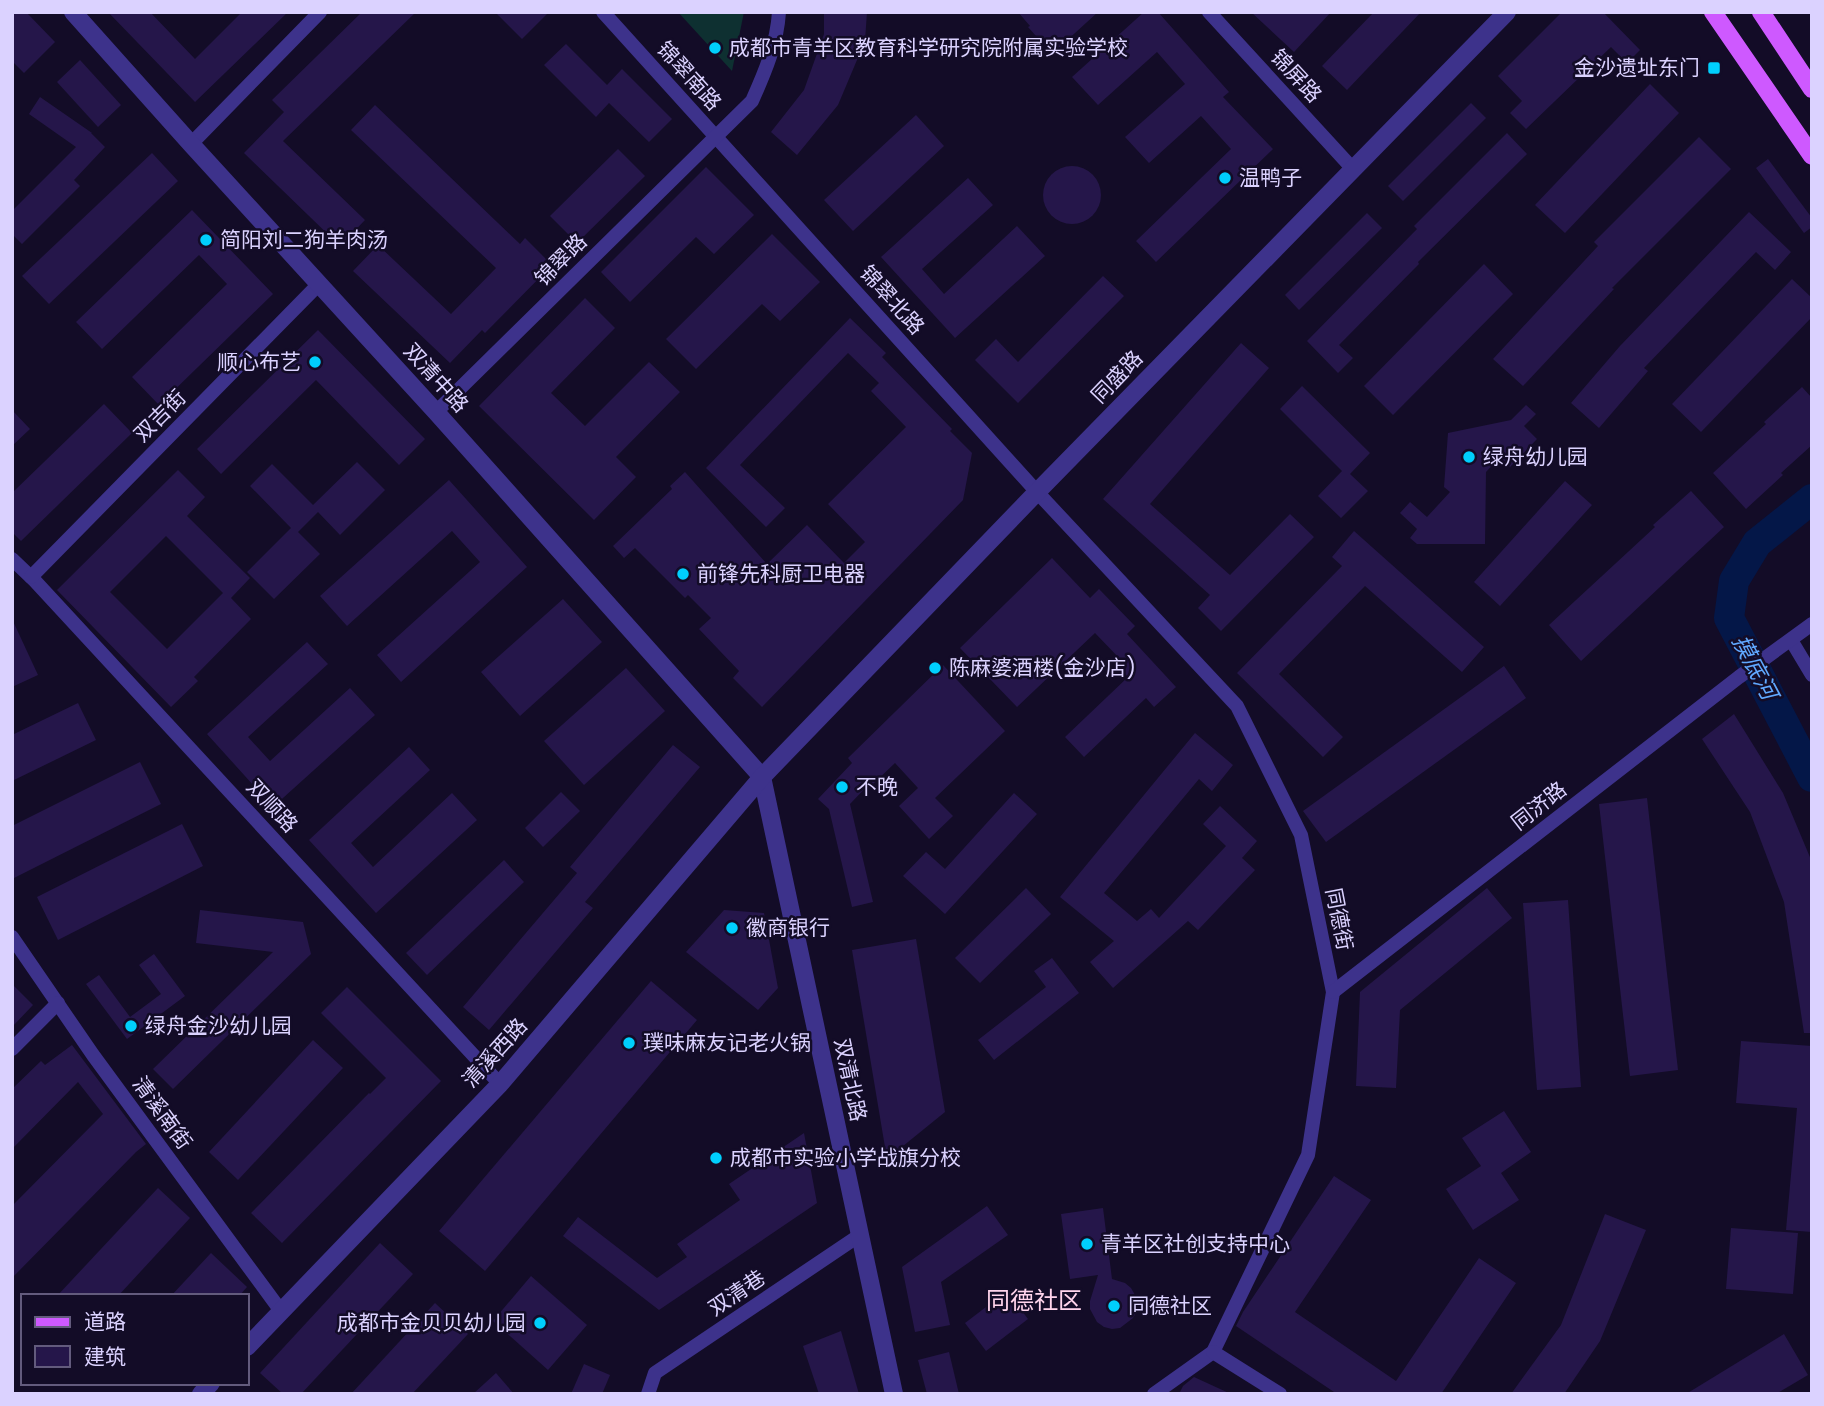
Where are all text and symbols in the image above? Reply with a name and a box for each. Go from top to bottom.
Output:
place label: 成都市青羊区教育科学研究院附属实验学校 [729,33,1128,62]
street label: 锦翠南路 [650,35,728,117]
marker: 成都市青羊区教育科学研究院附属实验学校 [707,40,723,56]
street label: 锦屏路 [1264,43,1328,109]
place label: 金沙遗址东门 [1574,53,1700,82]
marker: 金沙遗址东门 [1706,60,1722,76]
place label: 温鸭子 [1239,163,1302,192]
marker: 温鸭子 [1217,170,1233,186]
place label: 简阳刘二狗羊肉汤 [220,225,388,254]
street label: 锦翠路 [528,227,593,292]
marker: 简阳刘二狗羊肉汤 [198,232,214,248]
street label: 锦翠北路 [853,259,931,341]
street label: 双清中路 [397,337,475,419]
street label: 同盛路 [1084,344,1149,409]
place label: 顺心布艺 [217,347,301,376]
marker: 顺心布艺 [307,354,323,370]
street label: 双吉街 [127,383,192,448]
place label: 绿舟幼儿园 [1483,442,1588,471]
marker: 绿舟幼儿园 [1461,449,1477,465]
place label: 前锋先科厨卫电器 [697,559,865,588]
marker: 前锋先科厨卫电器 [675,566,691,582]
water label: 摸底河 [1725,629,1787,709]
place label: 陈麻婆酒楼(金沙店) [949,653,1136,682]
marker: 陈麻婆酒楼(金沙店) [927,660,943,676]
place label: 不晚 [856,772,898,801]
street label: 双顺路 [240,773,304,839]
street label: 同济路 [1505,775,1572,836]
marker: 不晚 [834,779,850,795]
street label: 同德街 [1319,885,1360,953]
place label: 徽商银行 [746,913,830,942]
marker: 徽商银行 [724,920,740,936]
place label: 绿舟金沙幼儿园 [145,1011,292,1040]
street label: 清溪西路 [456,1012,534,1094]
marker: 绿舟金沙幼儿园 [123,1018,139,1034]
place label: 璞味麻友记老火锅 [643,1028,811,1057]
marker: 璞味麻友记老火锅 [621,1035,637,1051]
street label: 双清北路 [828,1036,873,1124]
street label: 清溪南街 [126,1070,199,1155]
place label: 成都市实验小学战旗分校 [730,1143,961,1172]
marker: 成都市实验小学战旗分校 [708,1150,724,1166]
place label: 青羊区社创支持中心 [1101,1229,1290,1258]
marker: 青羊区社创支持中心 [1079,1236,1095,1252]
street label: 双清巷 [702,1263,771,1322]
district label: 同德社区 [986,1284,1082,1317]
place label: 同德社区 [1128,1291,1212,1320]
legend [21,1294,248,1385]
marker: 同德社区 [1106,1298,1122,1314]
text: 道路 [84,1307,126,1336]
place label: 成都市金贝贝幼儿园 [337,1308,526,1337]
marker: 成都市金贝贝幼儿园 [532,1315,548,1331]
text: 建筑 [84,1342,126,1371]

